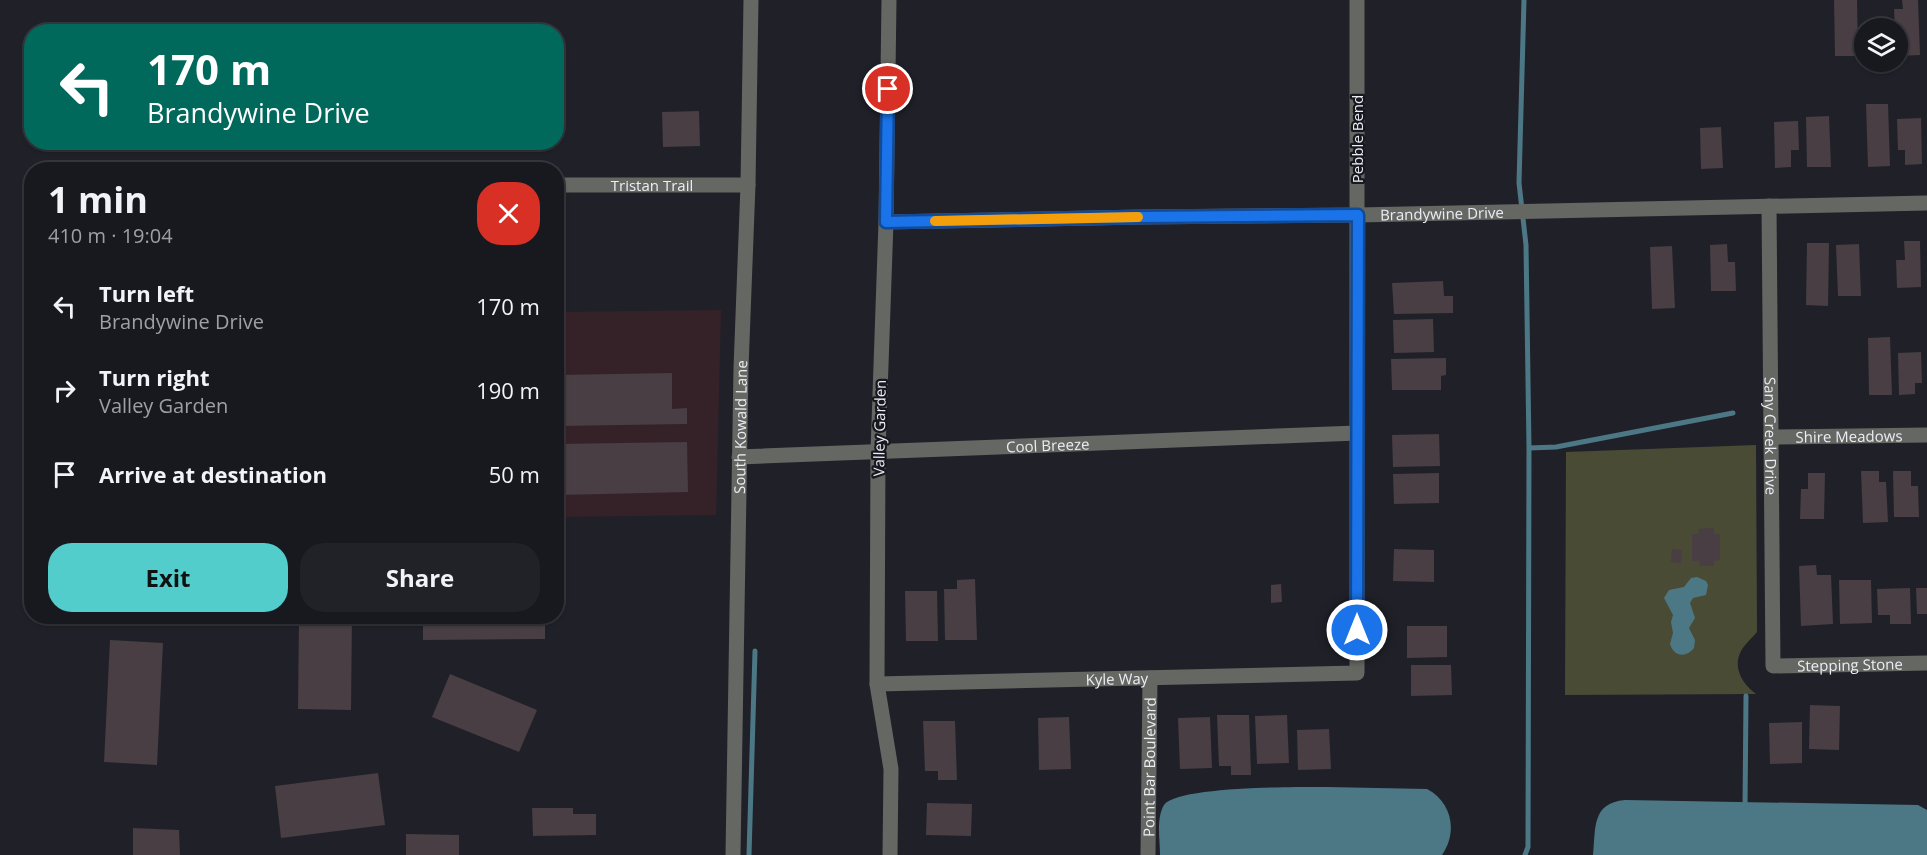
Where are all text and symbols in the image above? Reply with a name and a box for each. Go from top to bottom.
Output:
map controls [1854,18,1908,72]
button: layers [1854,18,1908,72]
text: 170 m [147,40,271,97]
icon: left [48,48,126,126]
pin [862,63,913,114]
icon: arrive [871,72,904,105]
text: Brandywine Drive [147,94,370,131]
street label: Pebble Bend [1347,95,1367,183]
text: 1 min [48,175,148,224]
street label: Tristan Trail [611,175,693,195]
button: close [477,182,540,245]
street label: Brandywine Drive [1380,202,1504,225]
text: 410 m · 19:04 [48,222,173,249]
text: Turn left [99,278,194,308]
icon: left [48,290,81,323]
text: 170 m [476,291,540,321]
text: Brandywine Drive [99,308,264,335]
street label: South Kowald Lane [729,360,751,494]
text: Turn right [99,362,210,392]
icon: right [48,374,81,407]
text: 190 m [476,375,540,405]
street label: Sany Creek Drive [1760,377,1782,495]
street label: Valley Garden [868,379,890,477]
text: Valley Garden [99,392,228,419]
street label: Shire Meadows [1795,425,1903,447]
street label: Cool Breeze [1006,433,1090,457]
icon: arrive [48,458,81,491]
text: Arrive at destination [99,459,327,489]
text: 50 m [489,459,540,489]
button: Exit [48,543,288,612]
button: Share [300,543,540,612]
position arrow [1325,598,1389,662]
street label: Stepping Stone [1797,653,1903,676]
street label: Kyle Way [1085,668,1149,689]
street label: Point Bar Boulevard [1138,697,1160,837]

